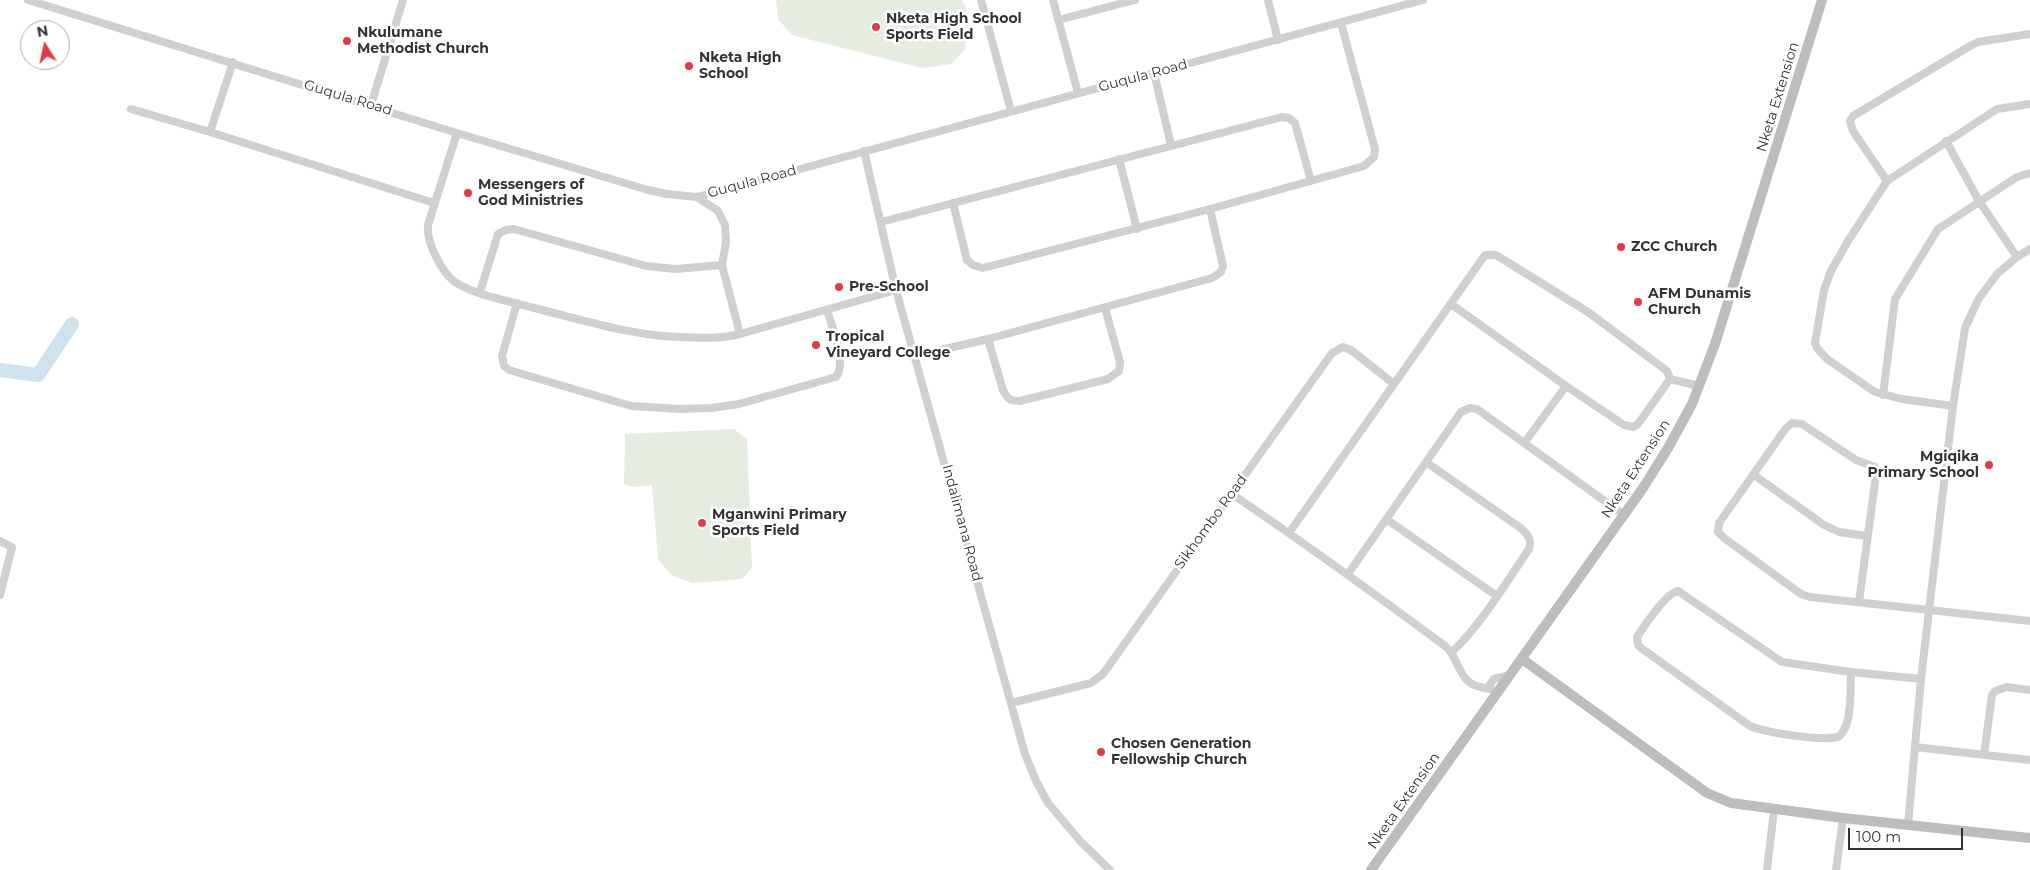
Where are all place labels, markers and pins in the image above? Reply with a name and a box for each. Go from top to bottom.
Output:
place label: Nketa High School Sports Field [886,11,1022,44]
marker: Nketa High School Sports Field [870,21,882,33]
place label: Nkulumane Methodist Church [357,25,489,58]
marker: Nkulumane Methodist Church [341,35,353,47]
place label: Nketa High School [699,50,781,82]
marker: Nketa High School [683,60,695,72]
place label: Messengers of God Ministries [478,177,584,210]
marker: Messengers of God Ministries [462,187,474,199]
place label: ZCC Church [1631,239,1717,255]
marker: ZCC Church [1615,241,1627,253]
place label: Pre-School [849,279,929,295]
marker: Pre-School [833,281,845,293]
place label: AFM Dunamis Church [1648,286,1751,318]
marker: AFM Dunamis Church [1632,296,1644,308]
place label: Tropical Vineyard College [826,329,950,362]
marker: Tropical Vineyard College [810,339,822,351]
place label: Mgiqika Primary School [1868,449,1979,482]
marker: Mgiqika Primary School [1983,459,1995,471]
place label: Mganwini Primary Sports Field [712,507,847,540]
marker: Mganwini Primary Sports Field [696,517,708,529]
place label: Chosen Generation Fellowship Church [1111,736,1251,769]
marker: Chosen Generation Fellowship Church [1095,746,1107,758]

